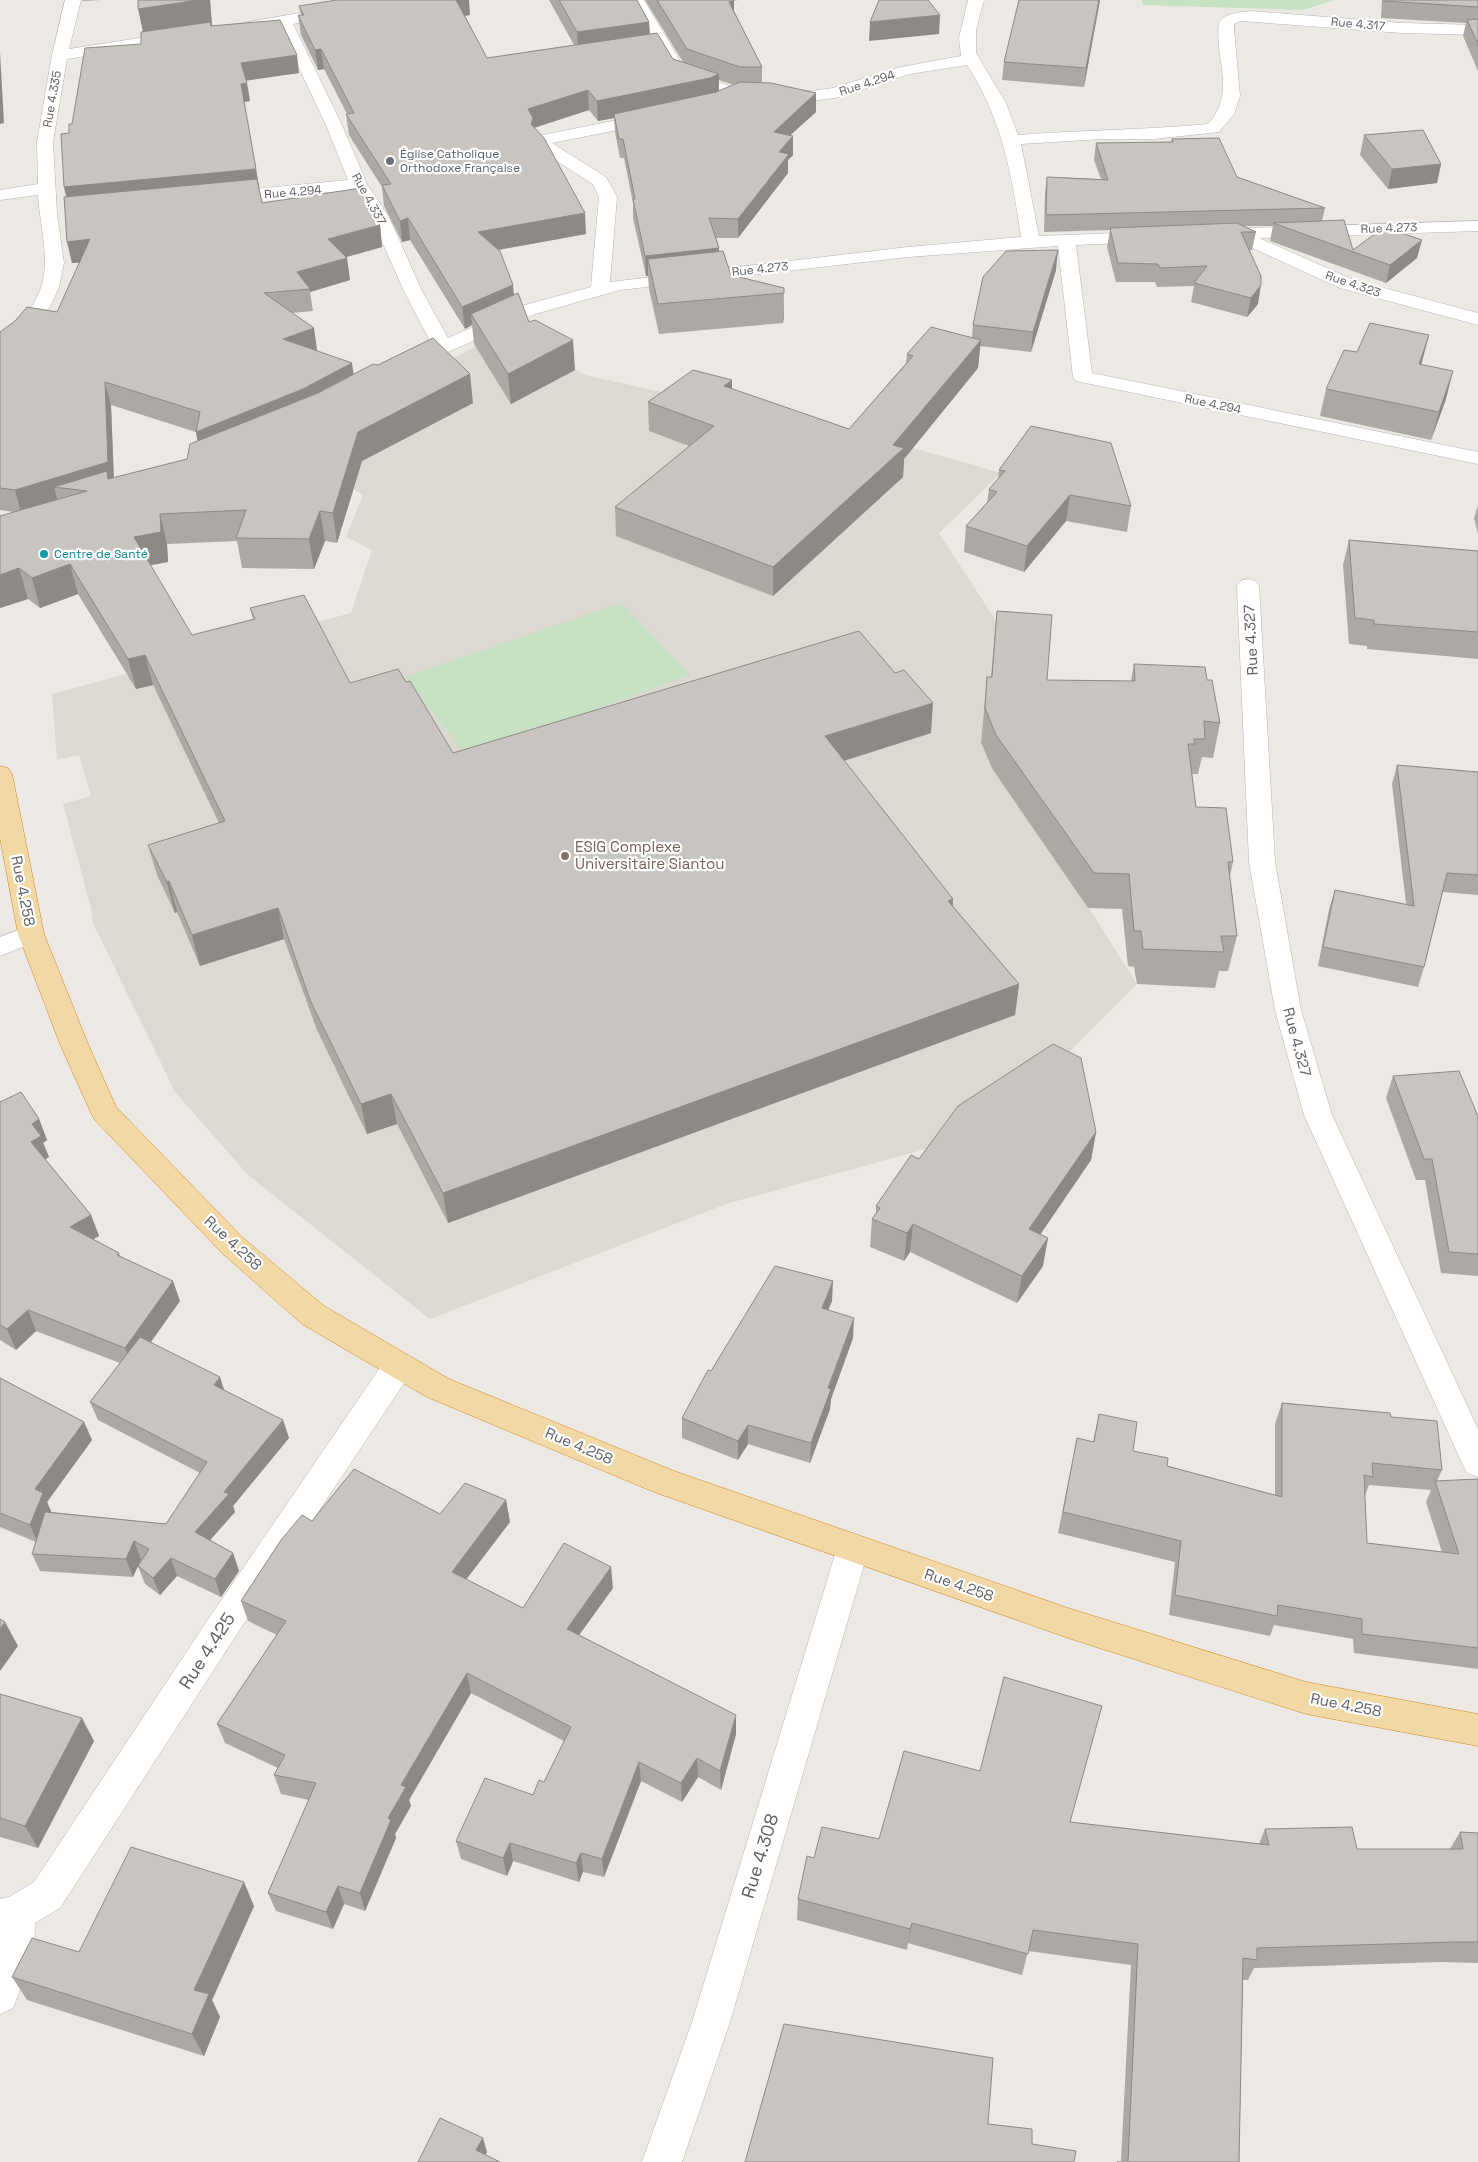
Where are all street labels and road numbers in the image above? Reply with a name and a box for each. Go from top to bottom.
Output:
street label: Rue 4.317 [1330,14,1386,34]
street label: Rue 4.294 [837,66,897,100]
street label: Rue 4.335 [39,69,65,129]
street label: Rue 4.337 [348,170,390,228]
street label: Rue 4.294 [264,181,323,202]
street label: Rue 4.273 [1360,219,1418,237]
street label: Rue 4.273 [731,258,789,280]
street label: Rue 4.323 [1323,267,1383,301]
street label: Rue 4.294 [1183,390,1243,418]
street label: Rue 4.327 [1239,604,1262,676]
street label: Rue 4.258 [7,854,40,928]
street label: Rue 4.327 [1279,1005,1316,1079]
street label: Rue 4.258 [201,1211,266,1274]
street label: Rue 4.258 [542,1423,616,1468]
street label: Rue 4.258 [922,1564,996,1605]
street label: Rue 4.425 [173,1608,240,1693]
street label: Rue 4.258 [1309,1688,1383,1721]
street label: Rue 4.308 [736,1811,783,1901]

